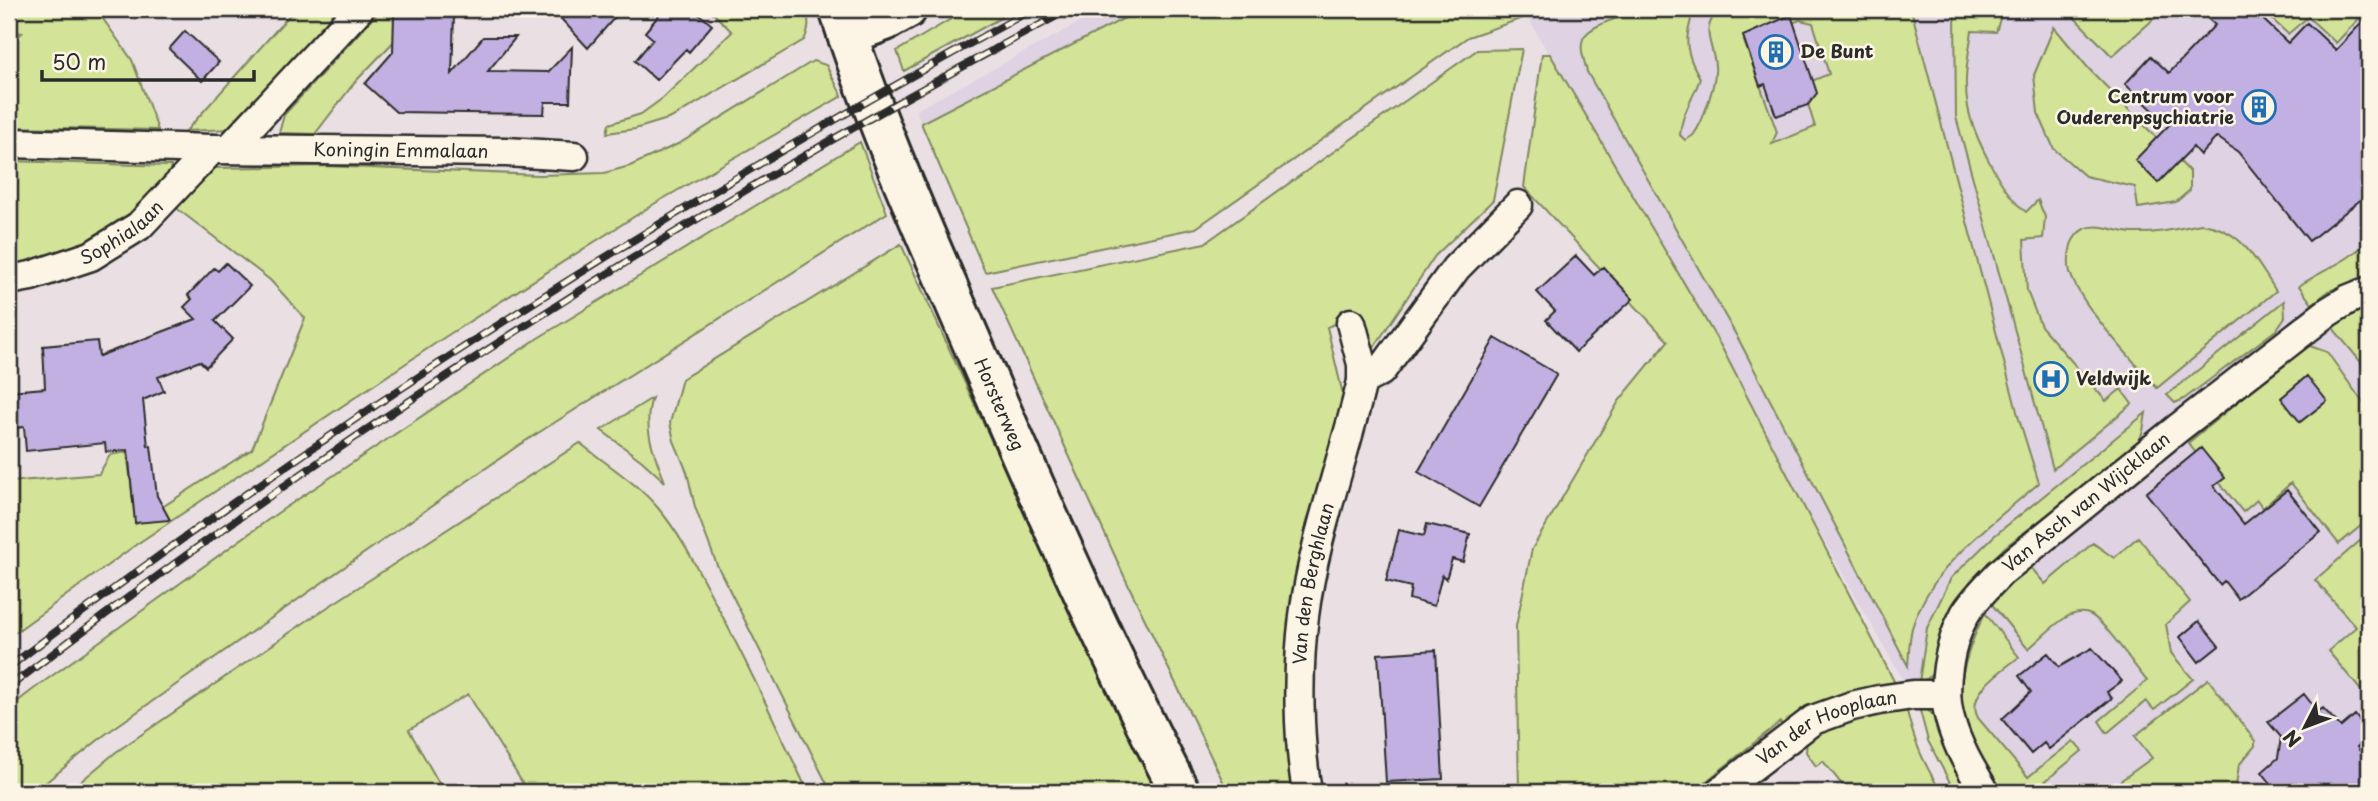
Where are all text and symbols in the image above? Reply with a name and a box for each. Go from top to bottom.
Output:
building icon: De Bunt [1757,33,1795,71]
place label: De Bunt [1800,37,1874,64]
scale bar [42,38,254,82]
text: 50 m [52,45,106,77]
place label: Centrum voor Ouderenpsychiatrie [2056,82,2235,130]
building icon: Centrum voor Ouderenpsychiatrie [2240,88,2278,126]
street label: Koningin Emmalaan [313,135,489,164]
street label: Sophialaan [76,193,169,271]
street label: Horsterweg [968,353,1033,455]
hospital icon: Veldwijk [2032,360,2070,398]
place label: Veldwijk [2076,364,2151,391]
street label: Van Asch van Wijcklaan [1996,425,2175,578]
street label: Van den Berghlaan [1285,499,1340,665]
street label: Van der Hooplaan [1750,683,1899,771]
north arrow [2270,692,2340,762]
text: N [2276,724,2307,754]

